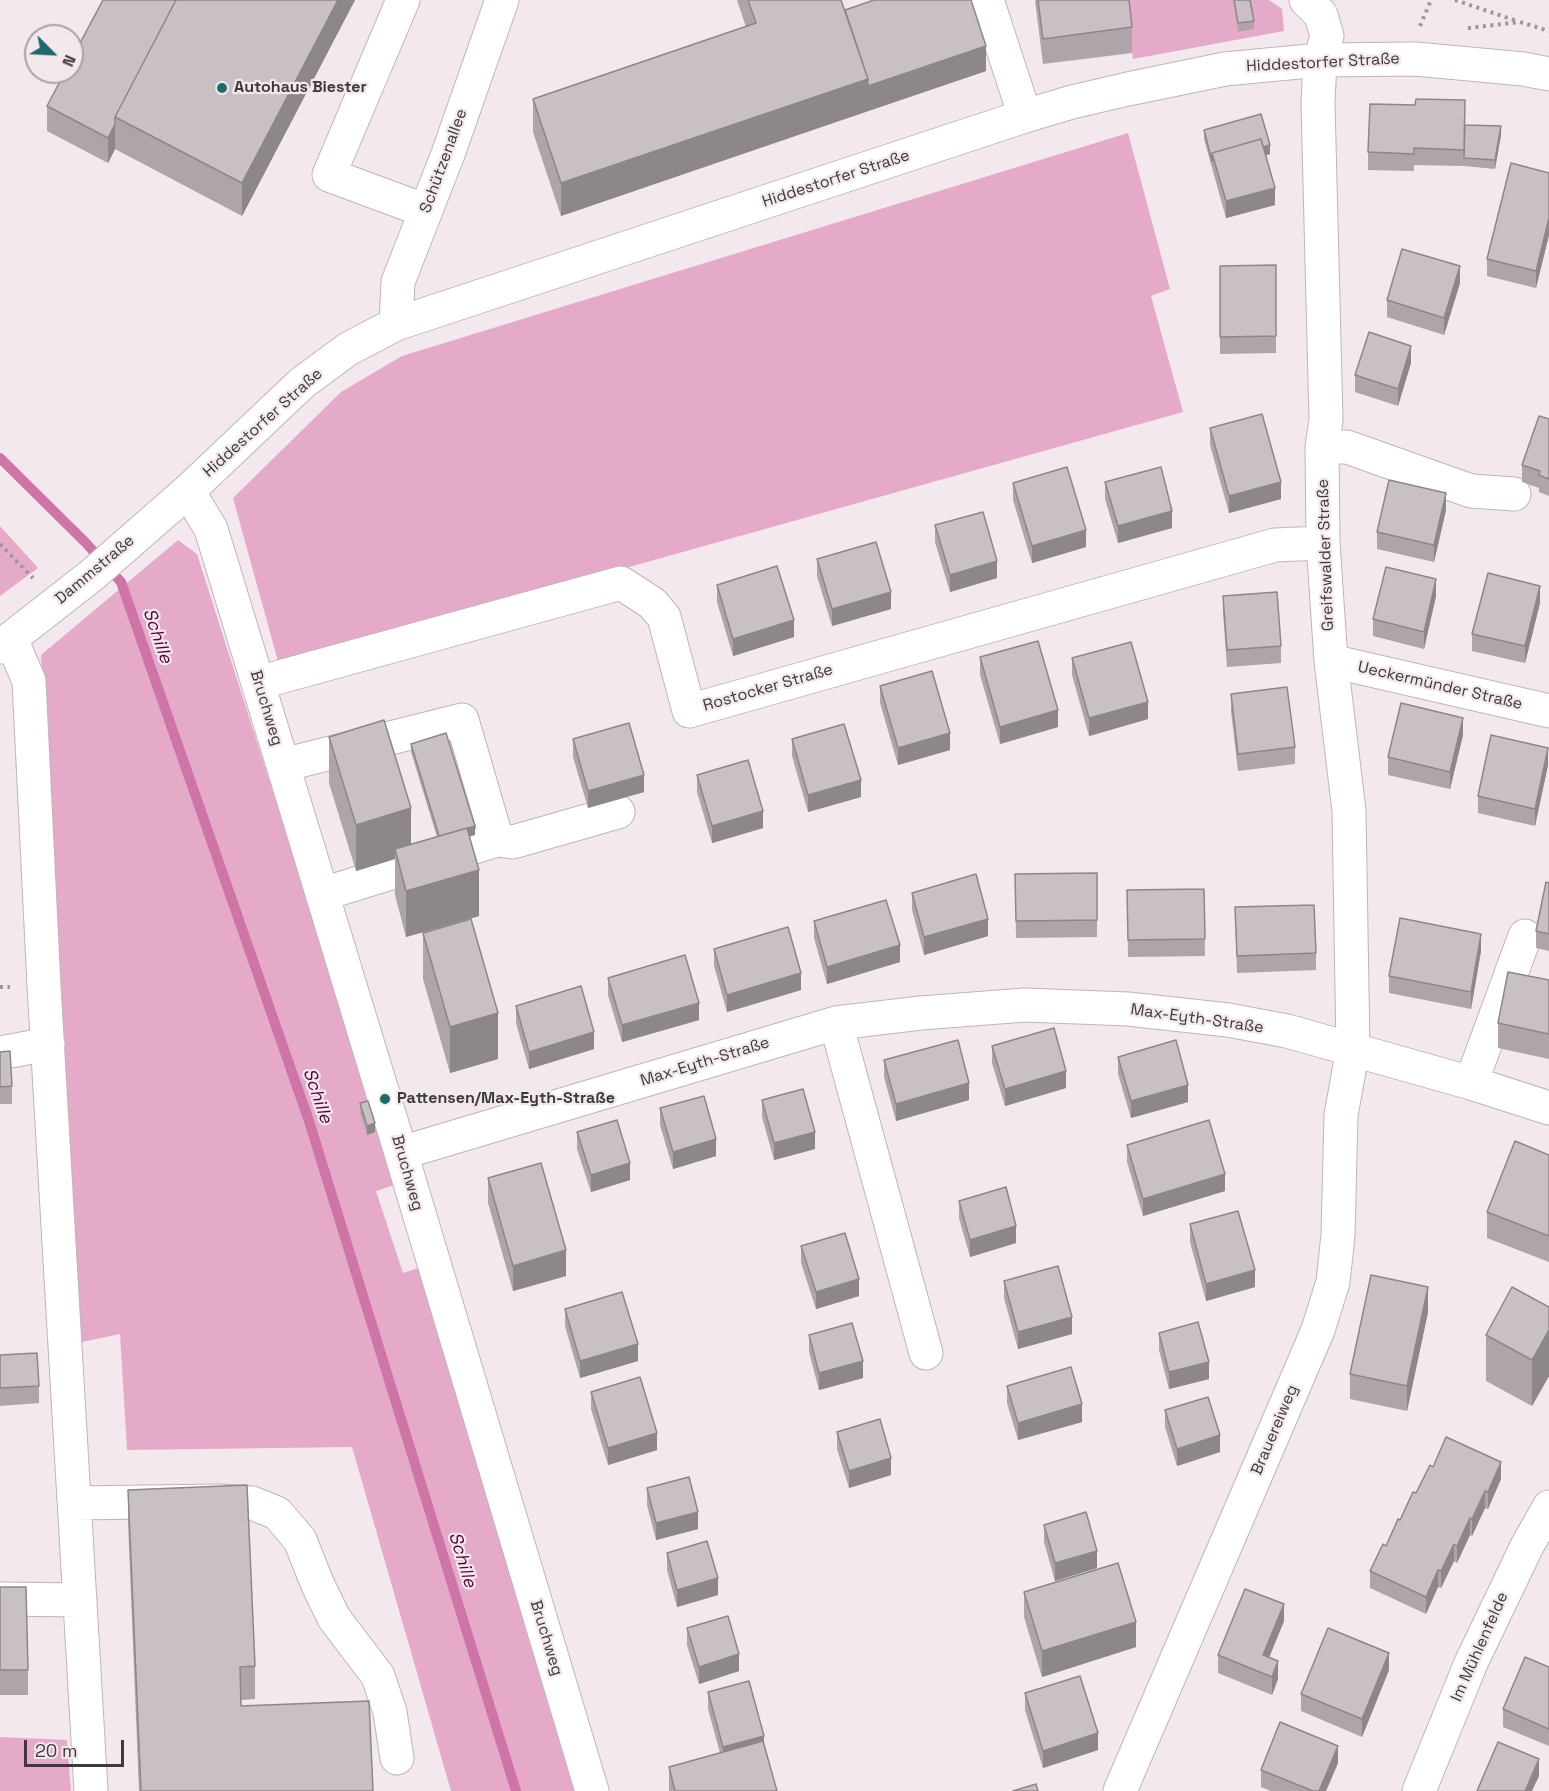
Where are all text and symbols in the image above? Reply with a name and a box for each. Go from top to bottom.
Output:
north arrow [24,24,84,84]
street label: Hiddestorfer Straße [1246,49,1400,77]
text: N [57,52,81,70]
place label: Autohaus Biester [234,78,367,98]
marker: Autohaus Biester [215,81,229,95]
street label: Schützenallee [416,106,472,216]
street label: Hiddestorfer Straße [760,146,912,212]
street label: Hiddestorfer Straße [199,364,327,482]
street label: Greifswalder Straße [1314,479,1338,631]
street label: Dammstraße [52,531,138,609]
water label: Schille [138,606,176,666]
street label: Ueckermünder Straße [1356,658,1524,714]
street label: Rostocker Straße [701,660,835,716]
street label: Bruchweg [245,668,287,748]
street label: Max-Eyth-Straße [1129,1000,1265,1038]
street label: Max-Eyth-Straße [638,1033,772,1091]
water label: Schille [298,1066,336,1126]
place label: Pattensen/Max-Eyth-Straße [397,1089,615,1109]
marker: Pattensen/Max-Eyth-Straße [378,1092,392,1106]
street label: Bruchweg [387,1133,427,1213]
street label: Brauereiweg [1247,1382,1303,1478]
water label: Schille [443,1530,481,1590]
street label: Im Mühlenfelde [1447,1589,1513,1705]
street label: Bruchweg [525,1598,567,1678]
scale bar [27,1728,128,1766]
text: 20 m [35,1739,78,1762]

